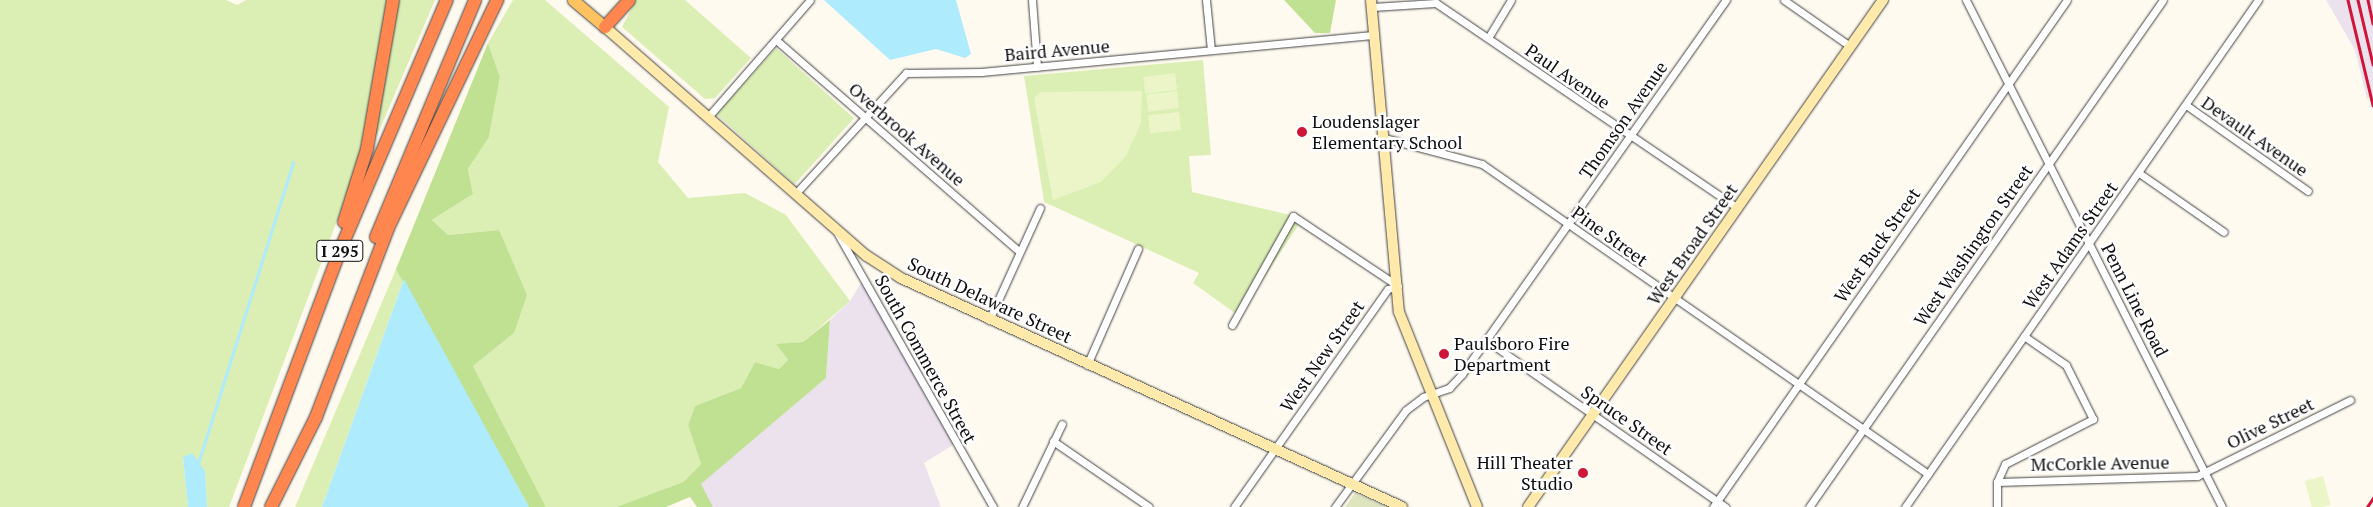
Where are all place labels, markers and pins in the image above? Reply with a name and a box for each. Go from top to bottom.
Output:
place label: Loudenslager Elementary School [1312,111,1463,154]
marker: Loudenslager Elementary School [1296,126,1308,138]
place label: Paulsboro Fire Department [1454,333,1570,376]
marker: Paulsboro Fire Department [1438,348,1450,360]
place label: Hill Theater Studio [1477,452,1573,494]
marker: Hill Theater Studio [1577,467,1589,479]

